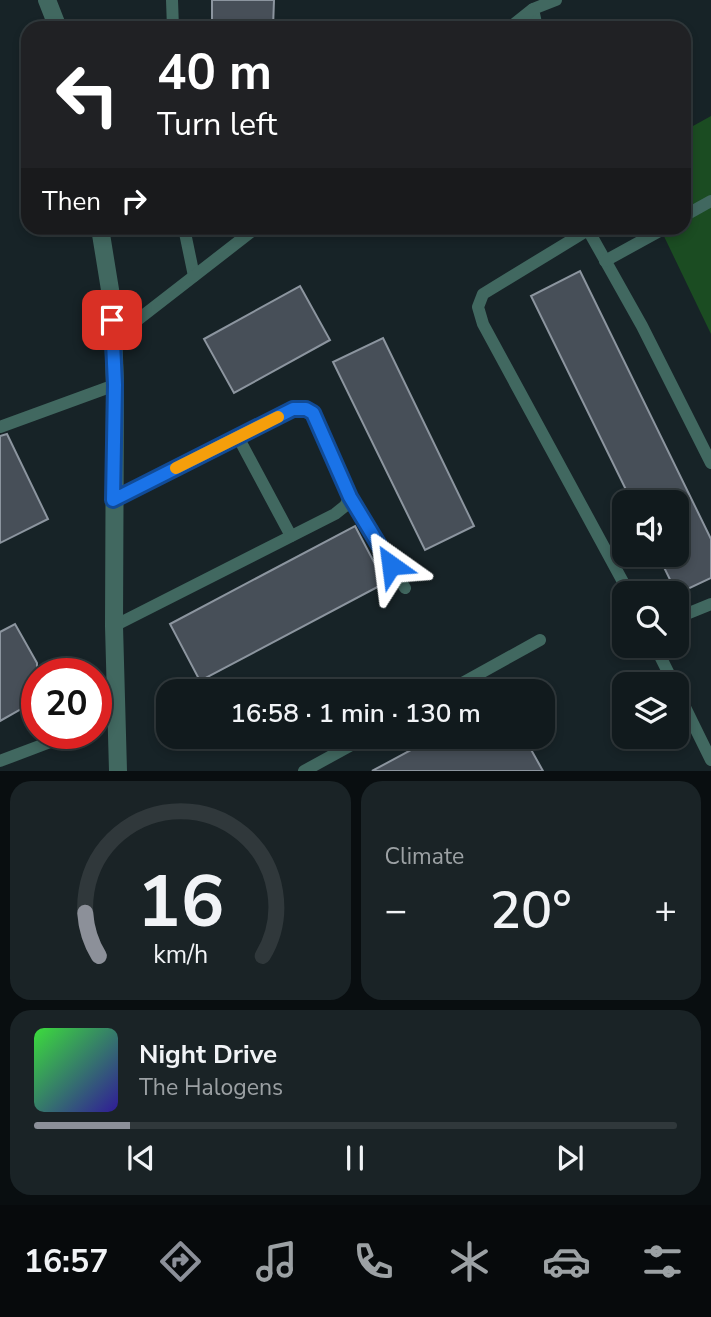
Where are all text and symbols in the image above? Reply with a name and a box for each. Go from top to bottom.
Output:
text: 40 m [157,39,272,106]
icon: left [42,49,133,140]
text: Turn left [157,103,277,146]
icon: right [115,182,153,220]
text: Then [42,184,101,219]
pin [82,290,142,350]
icon: arrive [93,301,131,339]
map controls [612,490,689,749]
button: sound [612,490,689,567]
position arrow [354,528,428,602]
button: search [612,581,689,658]
speed limit sign: 20 [21,658,112,749]
button: layers [612,672,689,749]
text: 16:58 · 1 min · 130 m [230,696,481,731]
text: Climate [385,841,464,872]
text: 16 [137,853,224,953]
text: 20° [490,875,572,946]
text: − [385,885,407,936]
text: + [654,885,677,936]
text: km/h [153,938,208,972]
text: Night Drive [139,1037,277,1072]
text: The Halogens [139,1072,283,1103]
icon: previous [122,1139,160,1177]
icon: pause [336,1139,374,1177]
icon: next [551,1139,589,1177]
icon: directions [156,1237,205,1286]
icon: music [252,1237,301,1286]
icon: phone [349,1237,398,1286]
icon: climate [445,1237,494,1286]
icon: car [542,1237,591,1286]
icon: filters [638,1237,687,1286]
text: 16:57 [24,1240,108,1283]

